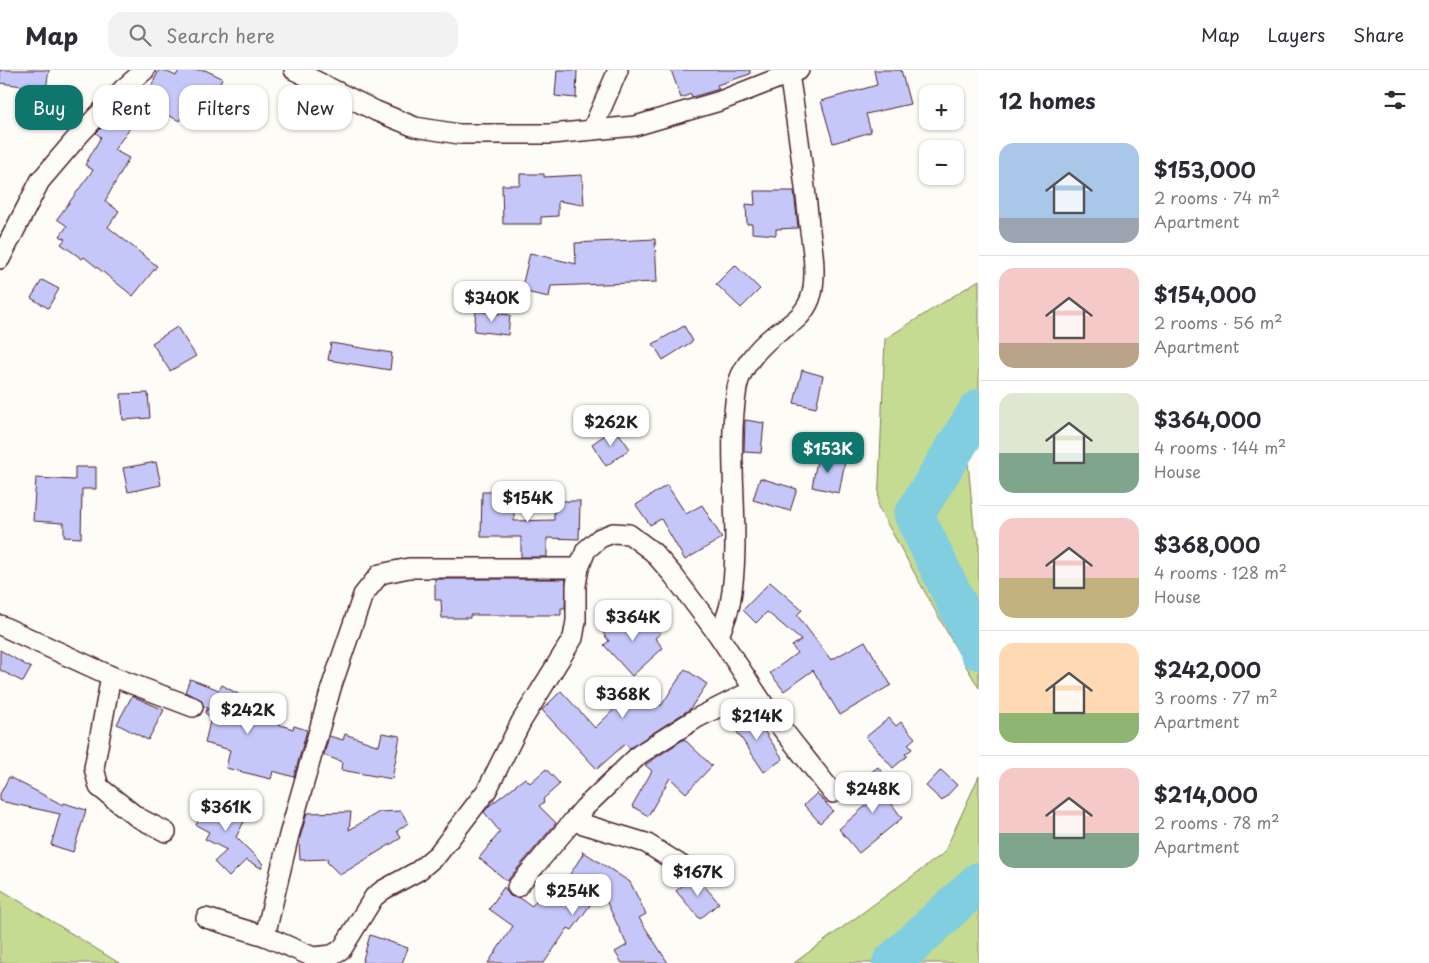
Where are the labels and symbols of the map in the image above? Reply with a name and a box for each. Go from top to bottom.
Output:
pin: $340K [457,280,527,323]
pin: $262K [576,404,646,447]
pin: $153K [793,432,863,474]
pin: $154K [493,480,563,523]
pin: $364K [598,600,668,642]
pin: $368K [588,676,658,719]
pin: $242K [213,692,283,735]
pin: $214K [722,698,792,741]
pin: $248K [838,772,908,814]
pin: $361K [191,790,261,832]
pin: $167K [663,854,733,897]
pin: $254K [538,874,608,916]

